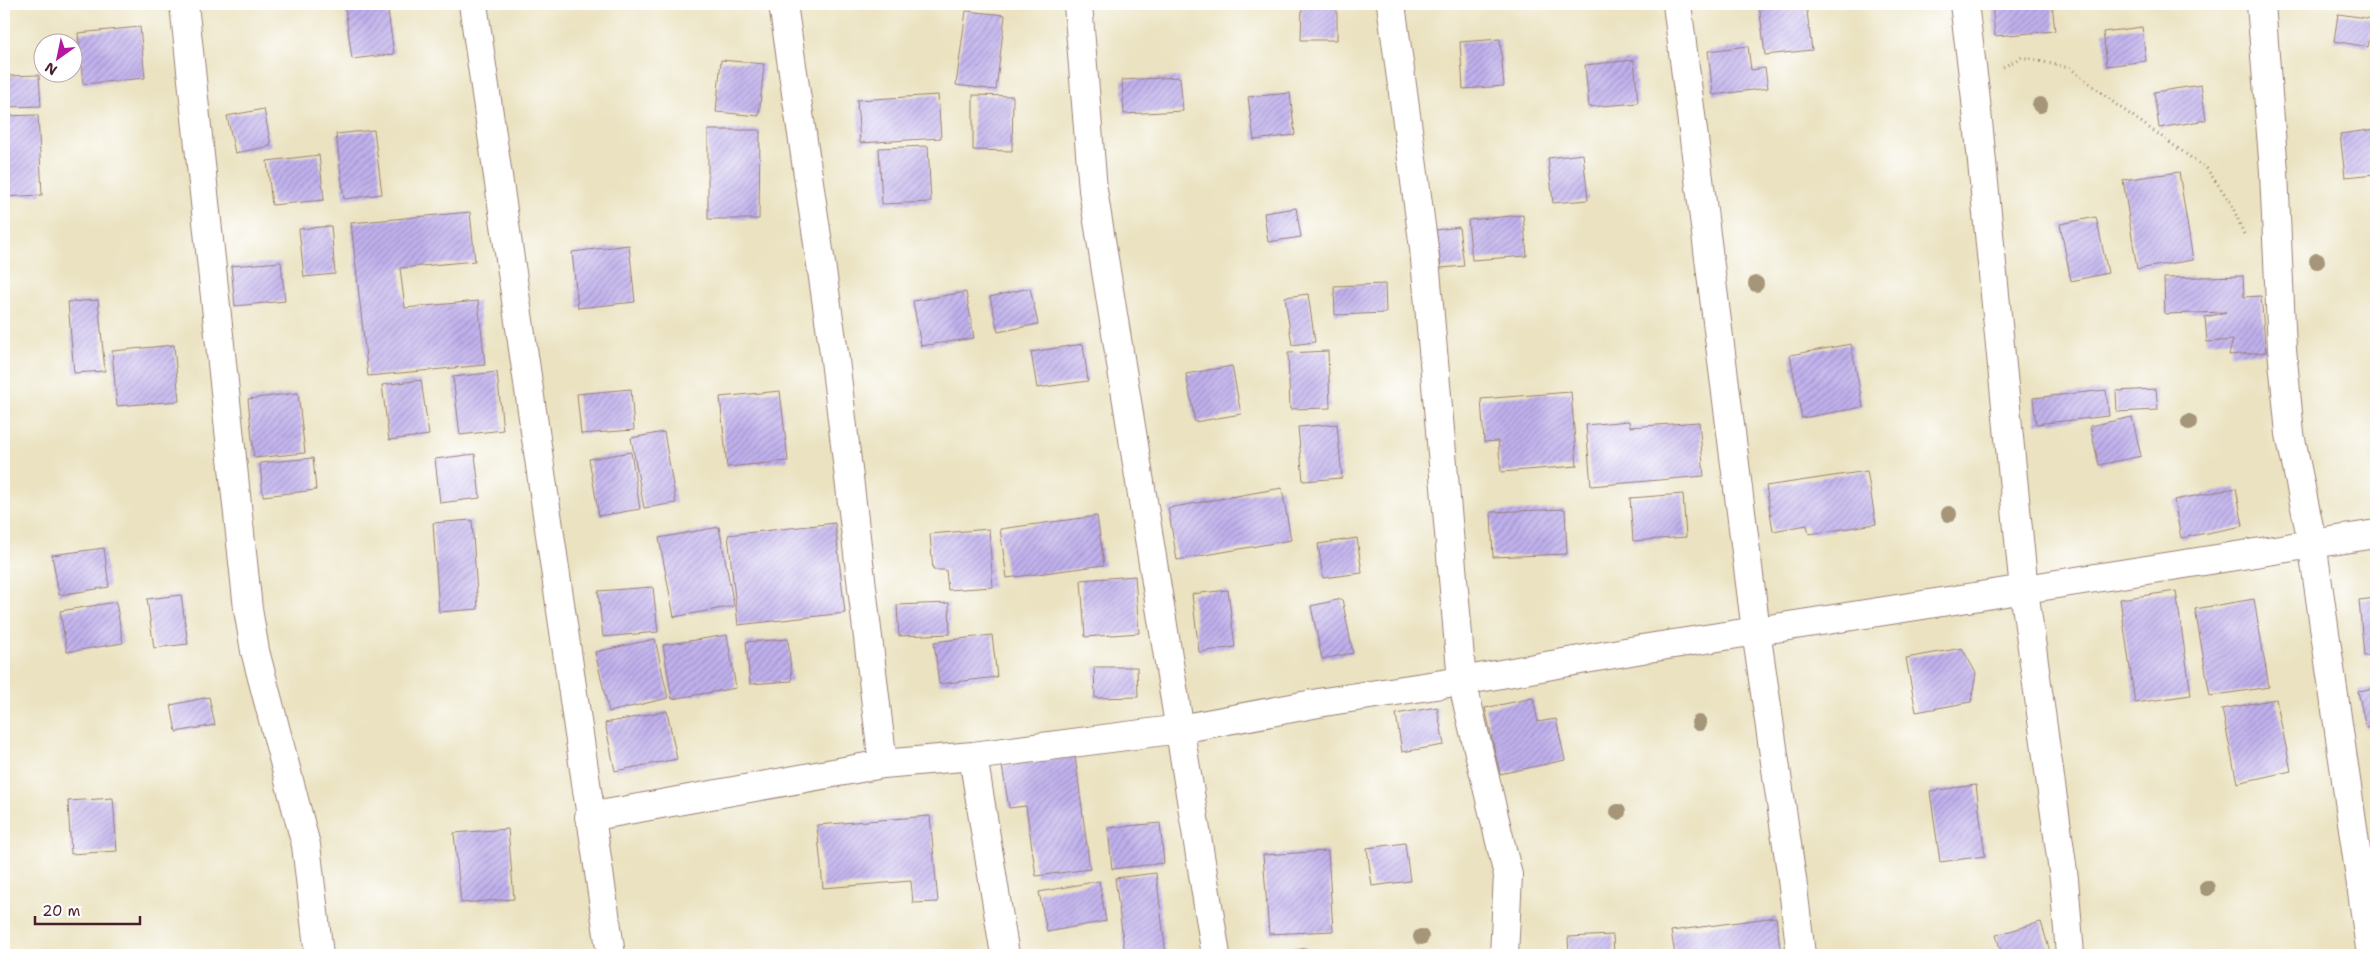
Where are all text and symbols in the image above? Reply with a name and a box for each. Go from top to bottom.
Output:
north arrow [32,32,82,82]
text: N [41,58,60,79]
scale bar [35,894,140,926]
text: 20 m [42,901,81,921]

